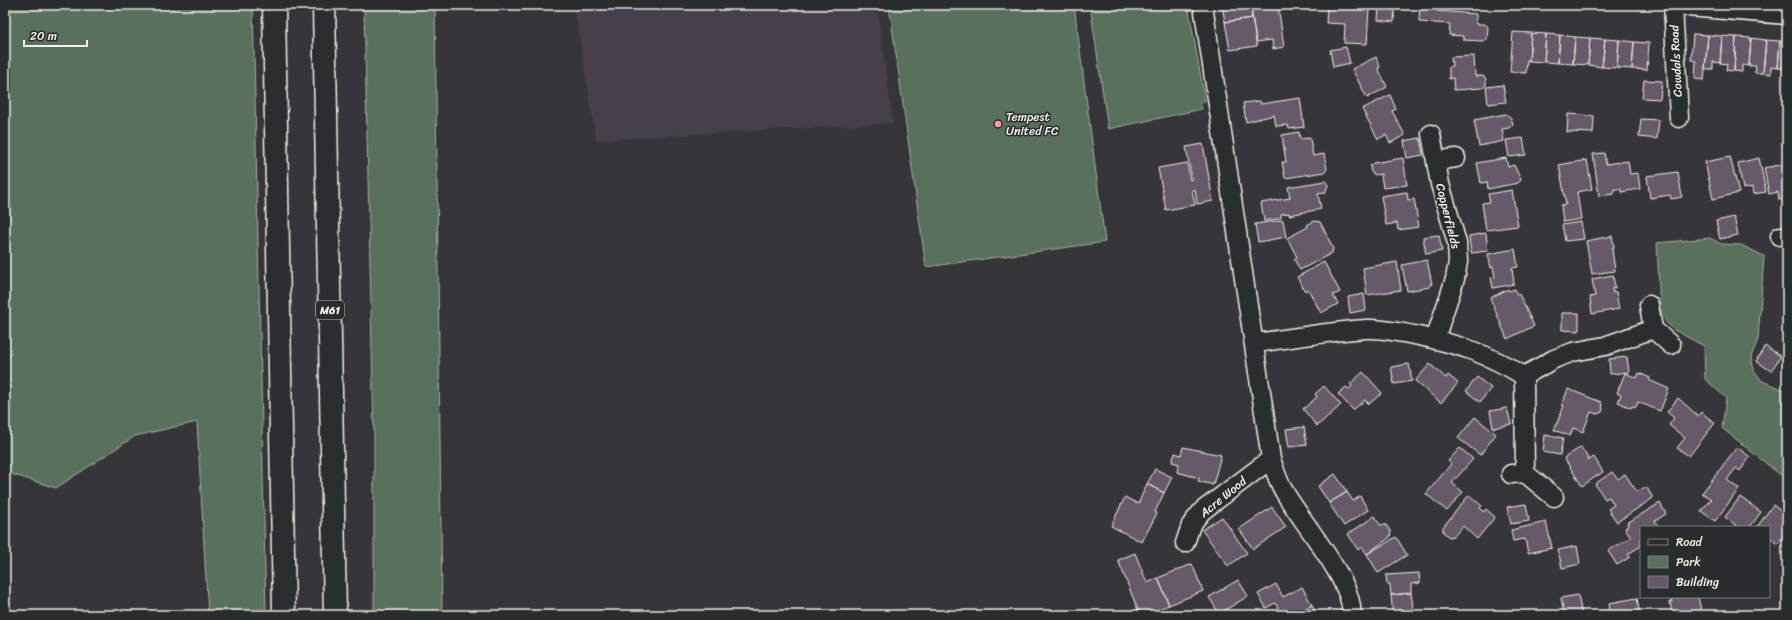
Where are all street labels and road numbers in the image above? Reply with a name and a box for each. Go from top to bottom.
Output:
street label: Cowdals Road [1663,24,1689,97]
street label: Copperfields [1429,181,1467,251]
road number: M61 [316,301,344,319]
street label: Acre Wood [1194,471,1252,524]

